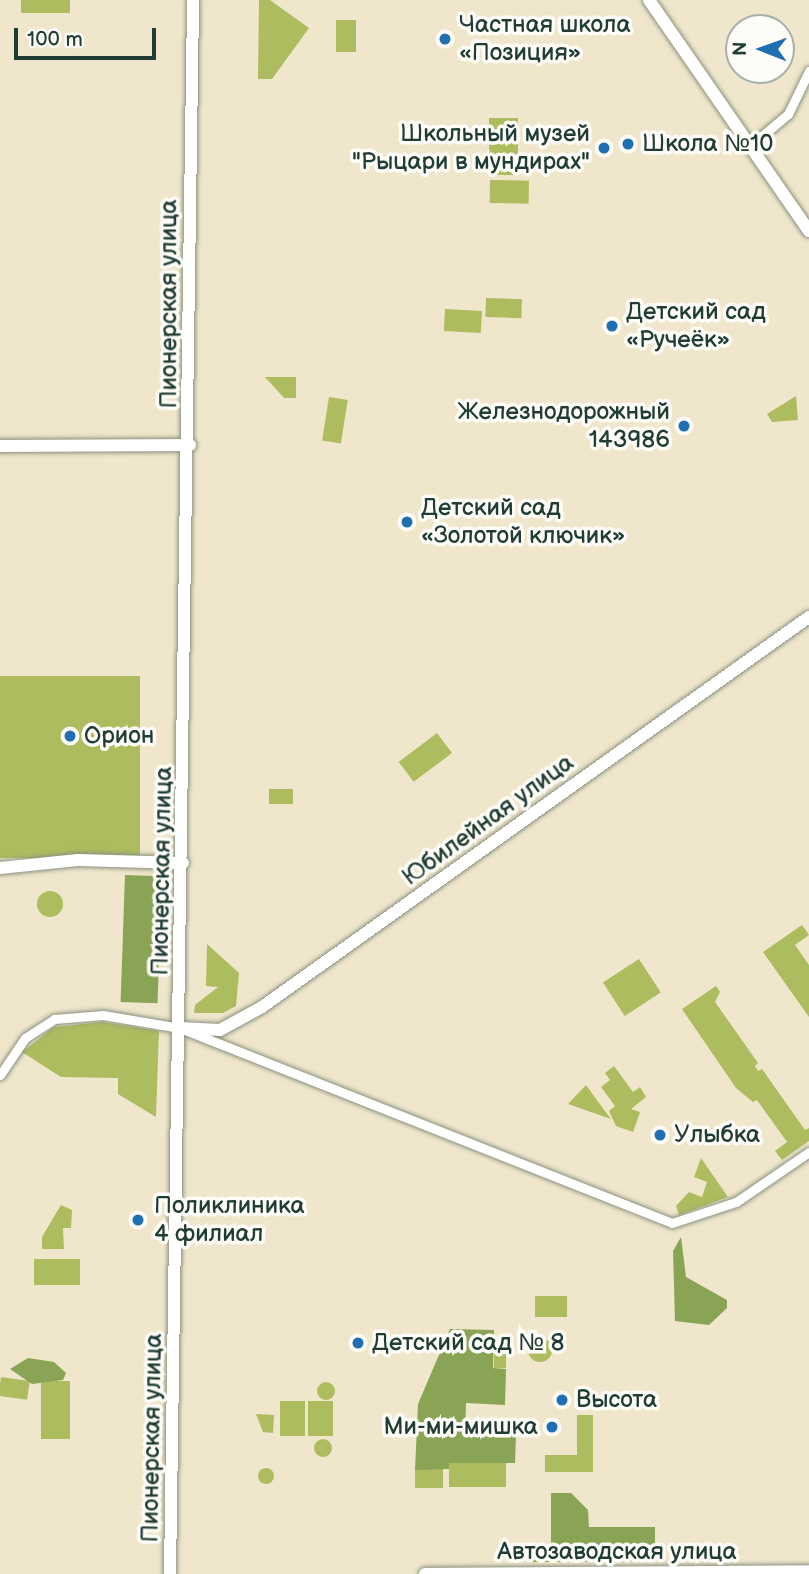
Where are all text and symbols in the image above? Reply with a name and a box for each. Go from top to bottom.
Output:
place label: Частная школа «Позиция» [459,11,631,67]
scale bar [18,14,159,58]
north arrow [725,14,795,84]
text: 100 m [27,27,83,52]
marker: Частная школа «Позиция» [437,31,453,47]
text: N [729,41,752,56]
place label: Школьный музей "Рыцари в мундирах" [352,120,590,176]
place label: Школа №10 [642,130,773,158]
marker: Школа №10 [620,136,636,152]
marker: Школьный музей "Рыцари в мундирах" [596,140,612,156]
street label: Пионерская улица [155,200,183,408]
place label: Детский сад «Ручеёк» [626,298,766,354]
marker: Детский сад «Ручеёк» [604,318,620,334]
place label: Железнодорожный 143986 [458,398,670,454]
marker: Железнодорожный 143986 [676,418,692,434]
place label: Детский сад «Золотой ключик» [421,494,625,550]
marker: Детский сад «Золотой ключик» [399,514,415,530]
place label: Орион [84,722,154,750]
marker: Орион [62,728,78,744]
street label: Юбилейная улица [397,748,579,892]
street label: Пионерская улица [146,766,178,976]
place label: Улыбка [674,1121,760,1149]
marker: Улыбка [652,1127,668,1143]
place label: Поликлиника 4 филиал [154,1192,305,1248]
marker: Поликлиника 4 филиал [128,1210,148,1230]
place label: Детский сад № 8 [372,1329,564,1357]
street label: Пионерская улица [136,1333,168,1543]
marker: Детский сад № 8 [350,1335,366,1351]
place label: Высота [576,1386,657,1414]
marker: Высота [554,1392,570,1408]
place label: Ми-ми-мишка [384,1413,538,1441]
marker: Ми-ми-мишка [544,1419,560,1435]
street label: Автозаводская улица [497,1538,737,1566]

